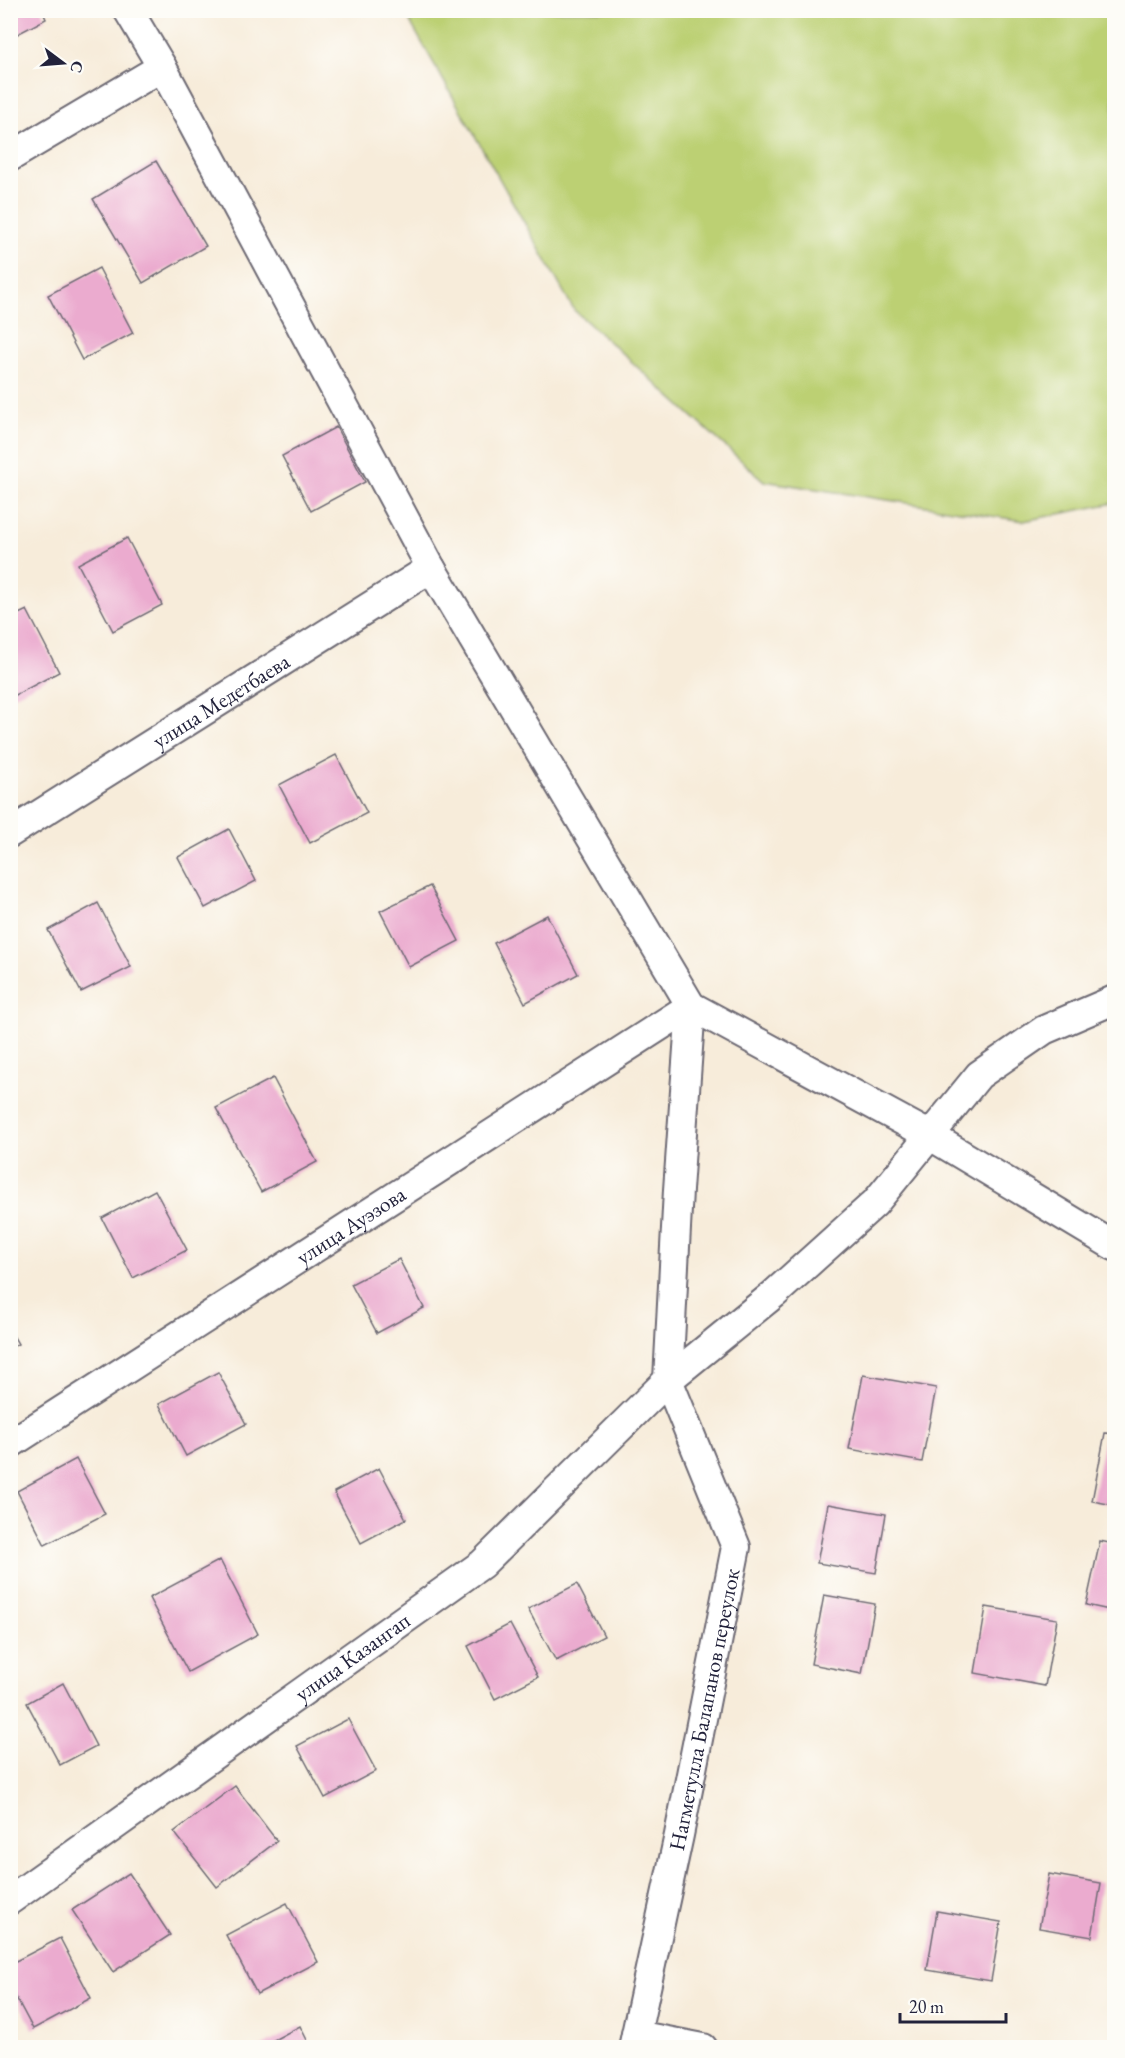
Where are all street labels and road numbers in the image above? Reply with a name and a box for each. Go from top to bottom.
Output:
street label: улица Медетбаева [147,646,295,754]
street label: улица Ауэзова [290,1179,411,1271]
street label: Нагметулла Балапанов переулок [662,1565,746,1853]
street label: улица Казангап [289,1605,416,1707]

